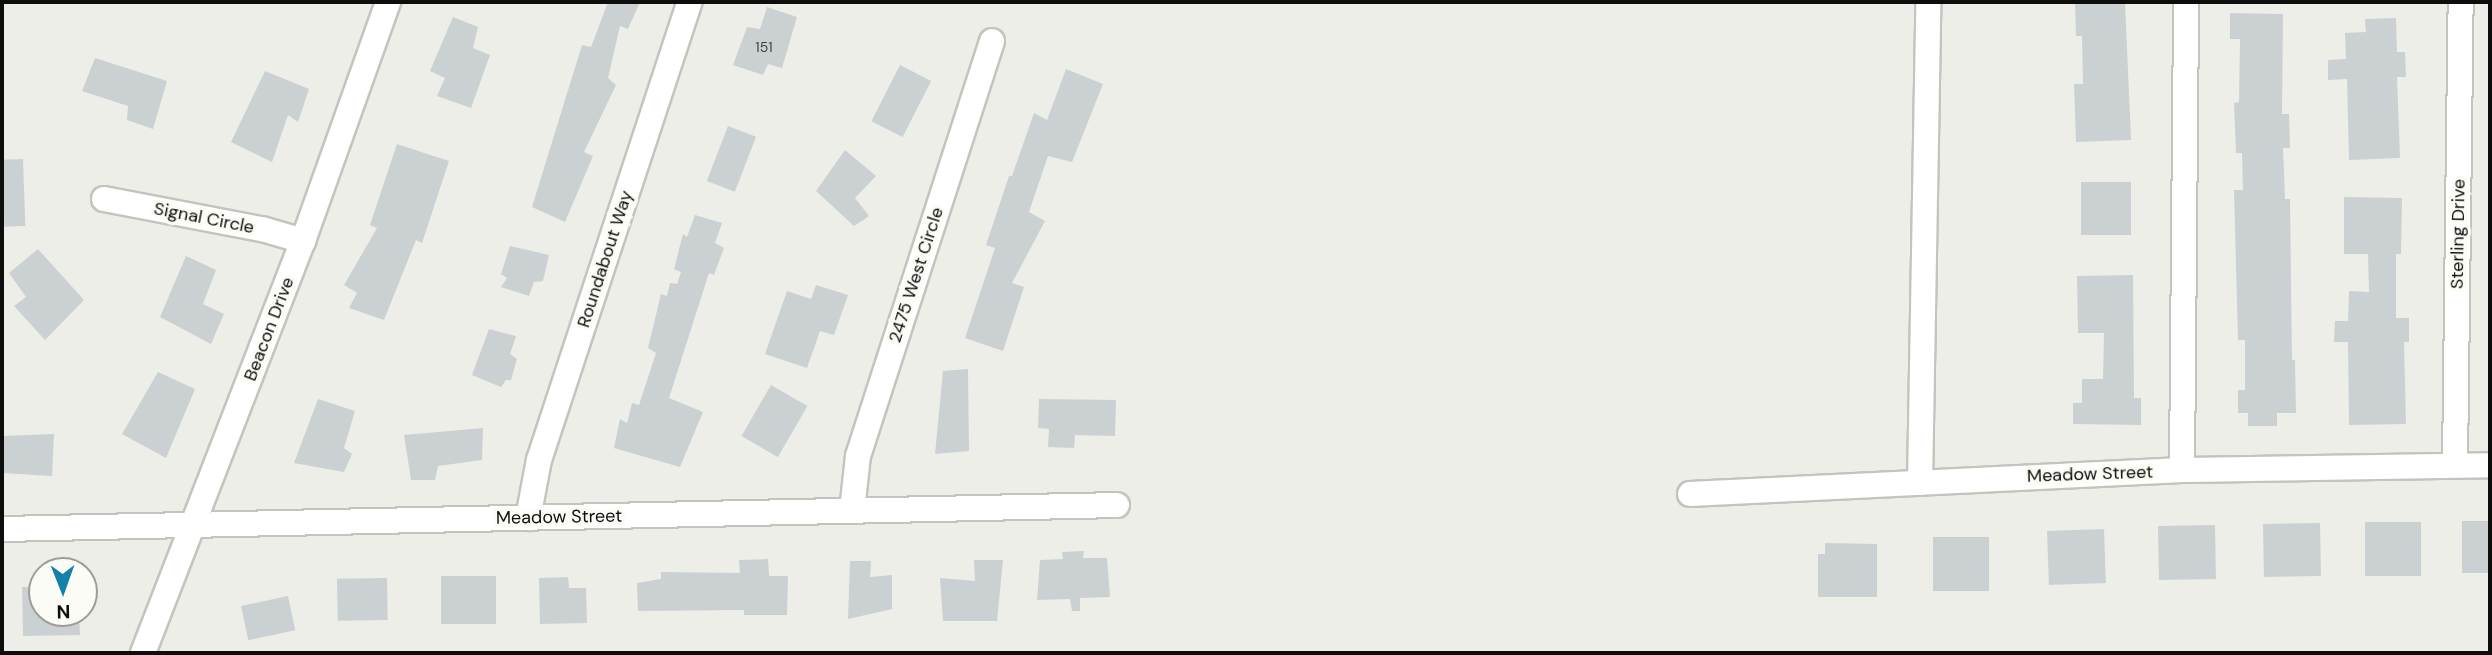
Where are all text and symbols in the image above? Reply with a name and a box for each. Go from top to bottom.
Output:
house number: 151 [755,39,773,55]
street label: Sterling Drive [2446,179,2470,289]
street label: Roundabout Way [573,188,637,330]
street label: Signal Circle [152,198,256,238]
street label: 2475 West Circle [884,205,948,345]
street label: Beacon Drive [239,274,299,384]
street label: Meadow Street [2027,461,2153,487]
street label: Meadow Street [496,505,622,529]
north arrow [28,557,98,627]
text: N [56,599,70,624]

